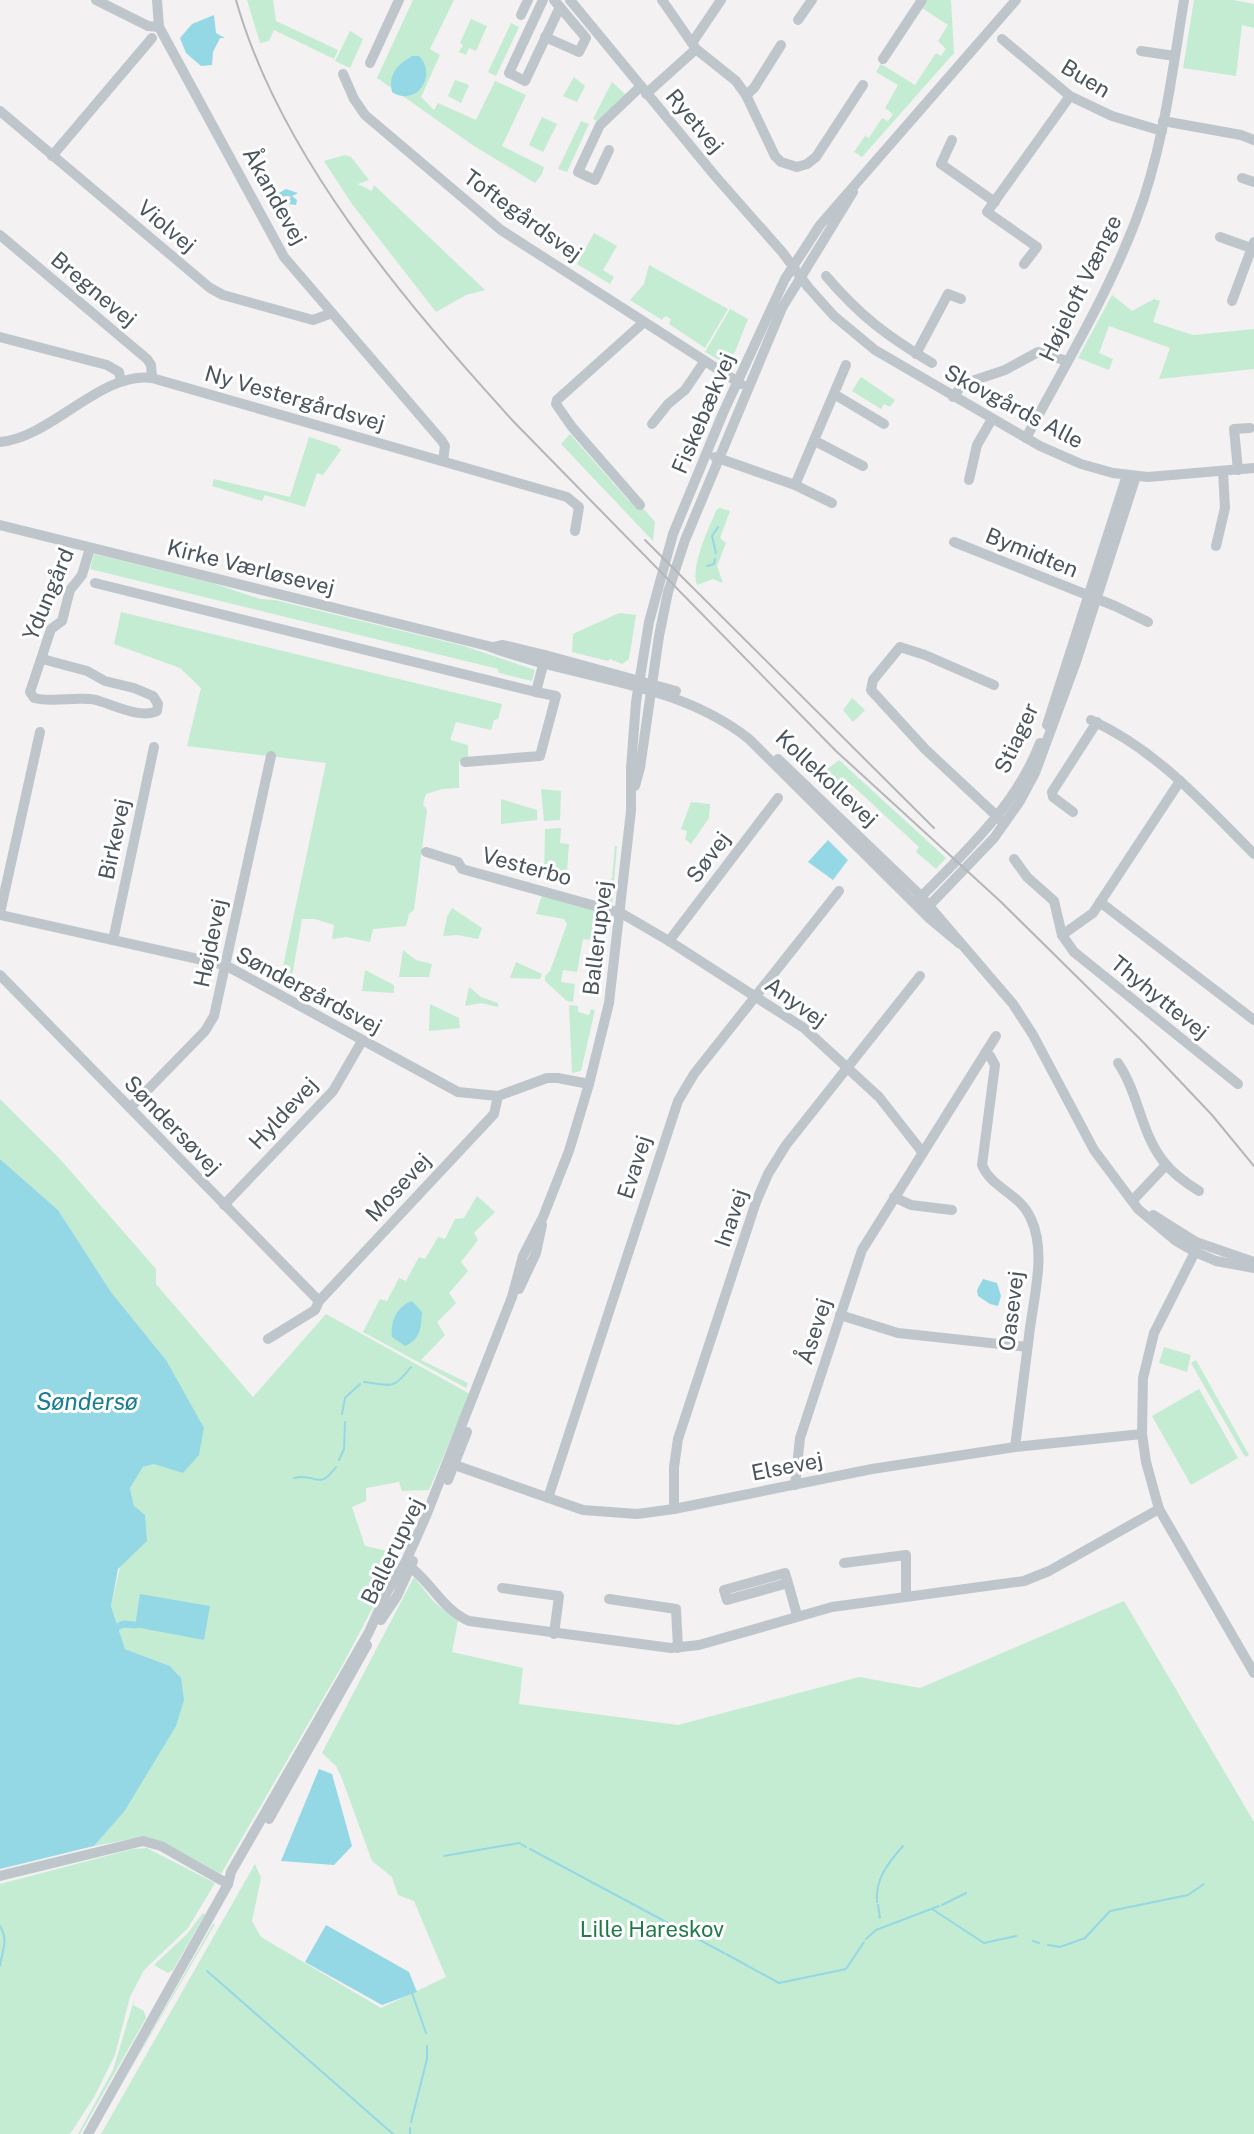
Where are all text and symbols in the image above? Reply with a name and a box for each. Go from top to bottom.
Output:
street label: Buen [1057,53,1115,103]
street label: Ryetvej [661,84,729,158]
street label: Åkandevej [238,142,314,249]
street label: Toftegårdsvej [459,163,587,267]
street label: Violvej [133,194,201,258]
street label: Højeloft Vænge [1033,211,1127,365]
street label: Bregnevej [46,246,142,332]
street label: Fiskebækvej [666,349,740,477]
street label: Skovgårds Alle [940,358,1088,454]
street label: Ny Vestergårdsvej [202,360,388,436]
street label: Bymidten [982,522,1082,582]
street label: Kirke Værløsevej [165,534,337,600]
street label: Ydungård [17,544,79,644]
street label: Stiager [988,699,1044,777]
street label: Kollekollevej [771,724,883,832]
street label: Birkevej [93,796,135,882]
street label: Søvej [680,826,736,888]
street label: Vesterbo [479,842,575,890]
street label: Ballerupvej [577,879,617,997]
street label: Højdevej [188,896,232,990]
street label: Søndergårdsvej [232,941,386,1039]
street label: Thyhyttevej [1106,950,1214,1044]
street label: Anyvej [760,971,832,1033]
street label: Søndersøvej [119,1070,227,1180]
street label: Hyldevej [243,1072,323,1154]
street label: Evavej [612,1132,656,1202]
street label: Mosevej [360,1147,436,1227]
street label: Inavej [709,1185,753,1251]
street label: Oasevej [993,1269,1029,1353]
street label: Åsevej [789,1294,837,1367]
water label: Søndersø [36,1387,138,1415]
street label: Elsevej [749,1446,825,1486]
street label: Ballerupvej [355,1493,429,1609]
park label: Lille Hareskov [580,1916,724,1942]

